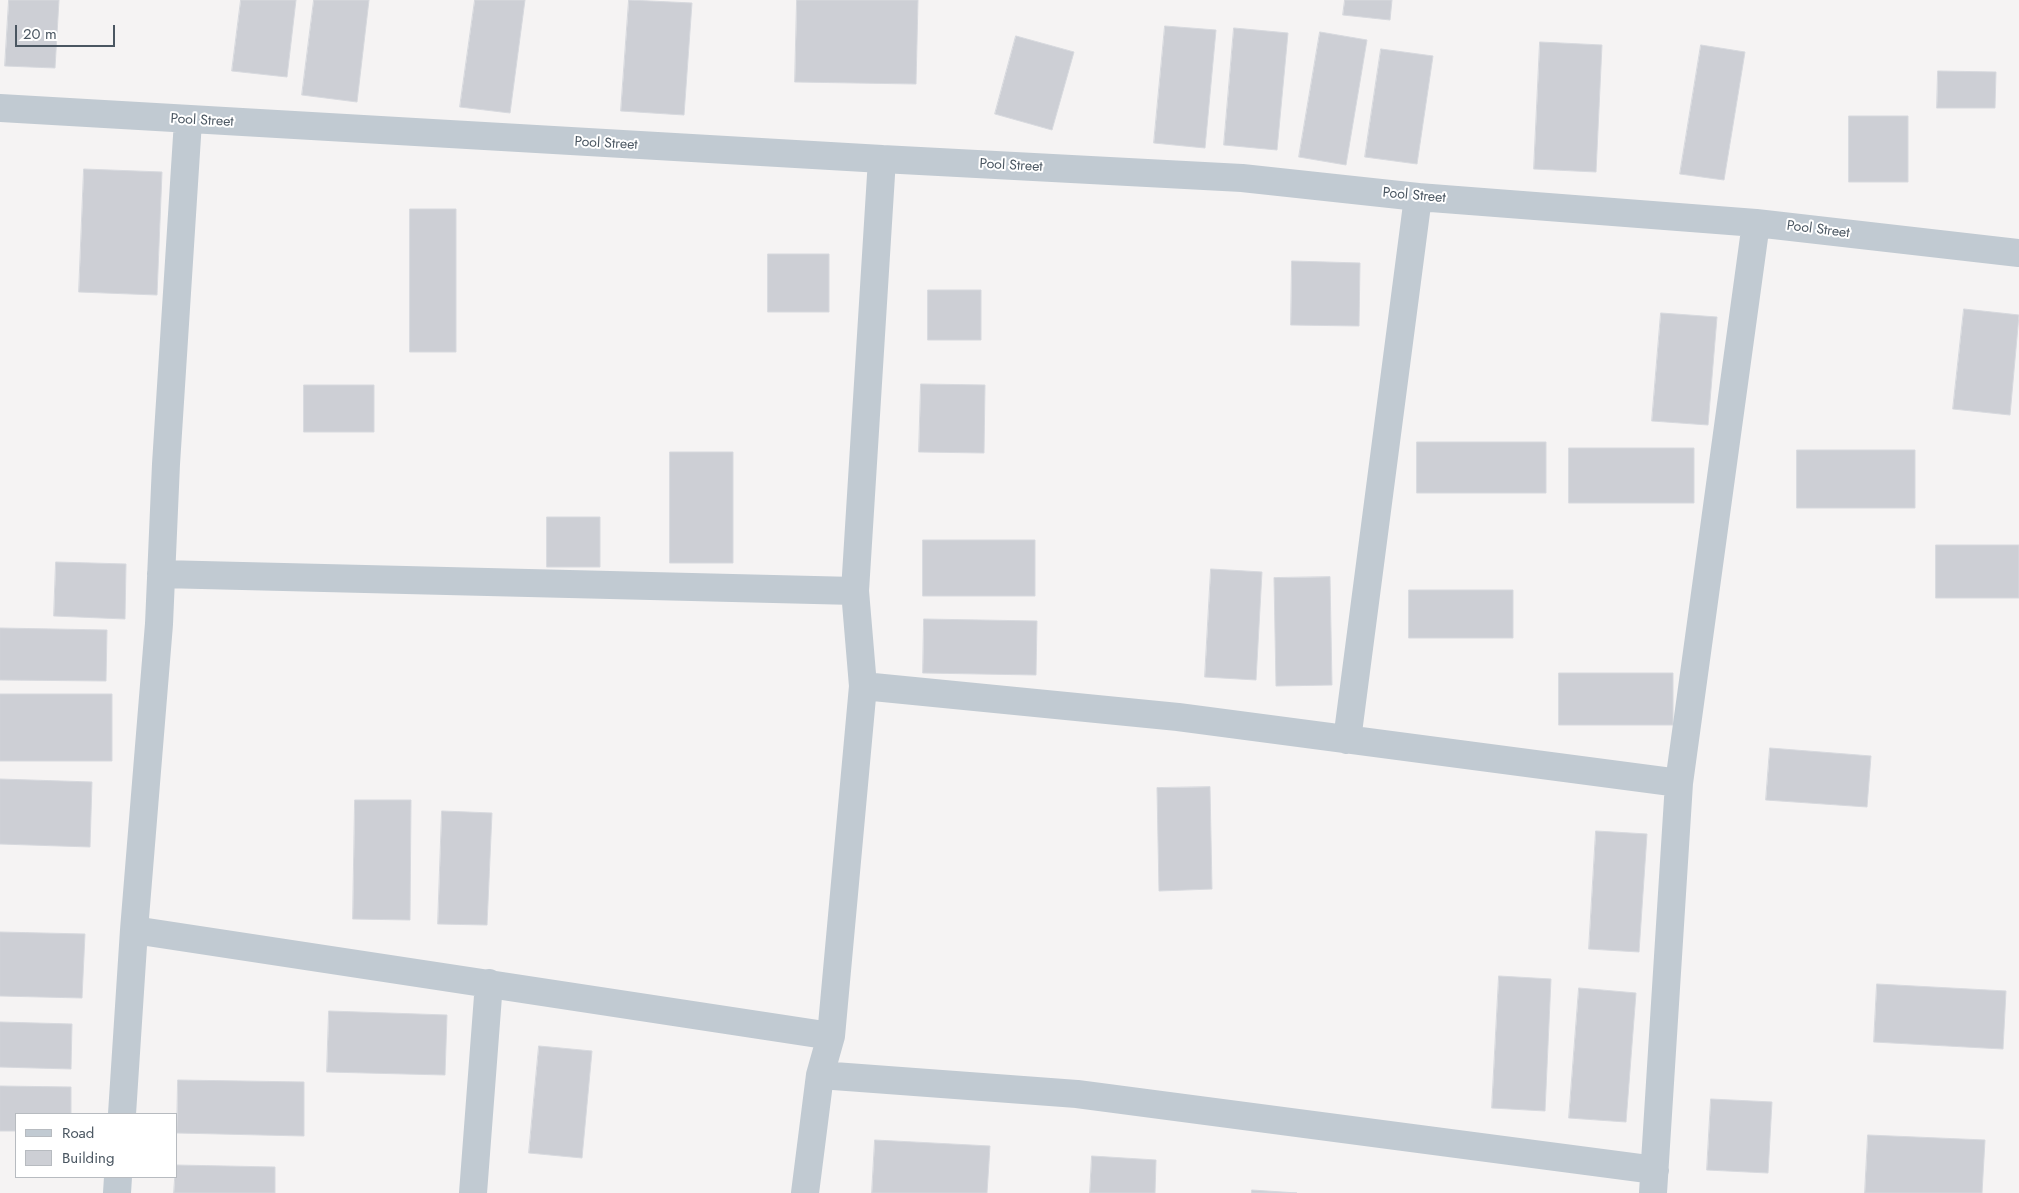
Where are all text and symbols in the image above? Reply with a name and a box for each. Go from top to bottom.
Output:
scale bar [18,15,118,47]
text: 20 m [23,23,57,45]
street label: Pool Street [170,111,234,131]
street label: Pool Street [574,134,638,154]
street label: Pool Street [979,156,1043,176]
street label: Pool Street [1382,185,1446,207]
street label: Pool Street [1786,218,1850,242]
legend [15,1113,178,1178]
text: Road [62,1122,94,1144]
text: Building [62,1147,114,1169]

